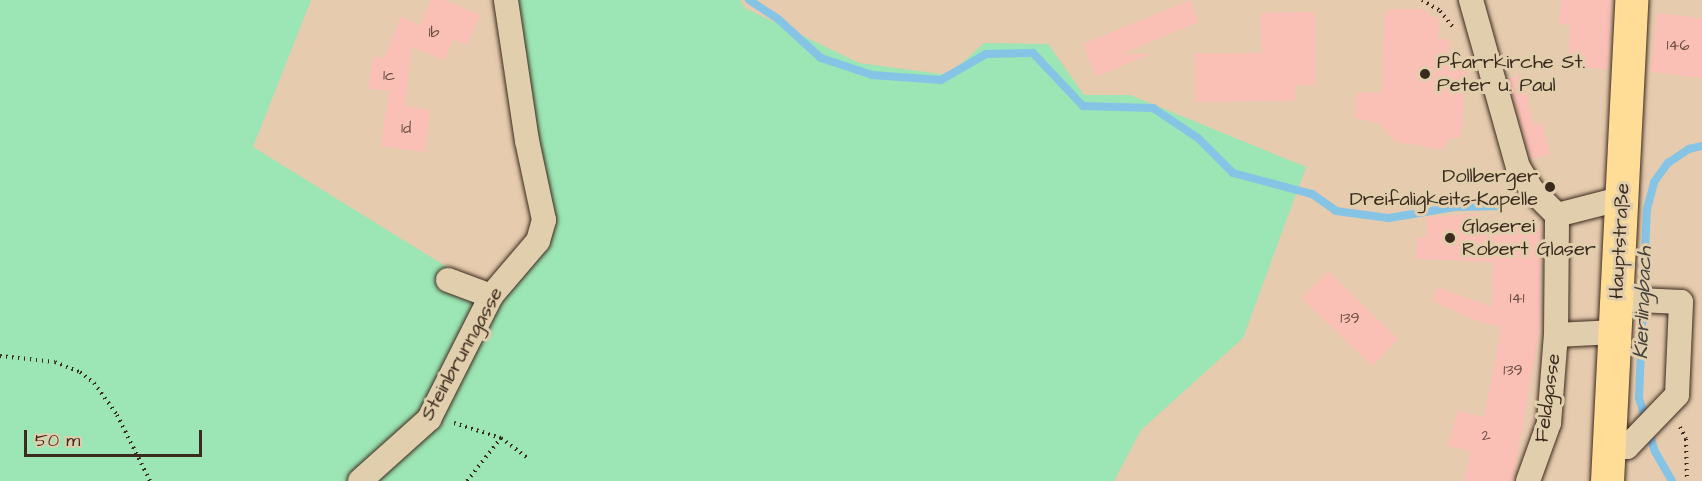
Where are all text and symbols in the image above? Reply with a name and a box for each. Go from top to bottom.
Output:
house number: 1b [428,22,440,42]
house number: 146 [1667,35,1689,55]
place label: Pfarrkirche St. Peter u. Paul [1437,51,1585,98]
house number: 1c [383,65,395,85]
marker: Pfarrkirche St. Peter u. Paul [1418,67,1432,81]
house number: 1d [401,118,411,138]
place label: Dollberger Dreifaligkeits-Kapelle [1350,164,1538,211]
marker: Dollberger Dreifaligkeits-Kapelle [1543,180,1557,194]
street label: Hauptstraße [1605,182,1635,300]
place label: Glaserei Robert Glaser [1462,214,1596,261]
marker: Glaserei Robert Glaser [1443,231,1457,245]
water label: Kierlingbach [1628,246,1658,360]
street label: Steinbrunngasse [415,283,509,425]
house number: 141 [1510,288,1524,308]
house number: 139 [1340,308,1360,328]
street label: Feldgasse [1530,352,1566,444]
house number: 139 [1503,360,1523,380]
scale bar [27,418,206,456]
house number: 2 [1481,425,1491,445]
text: 50 m [35,428,80,453]

